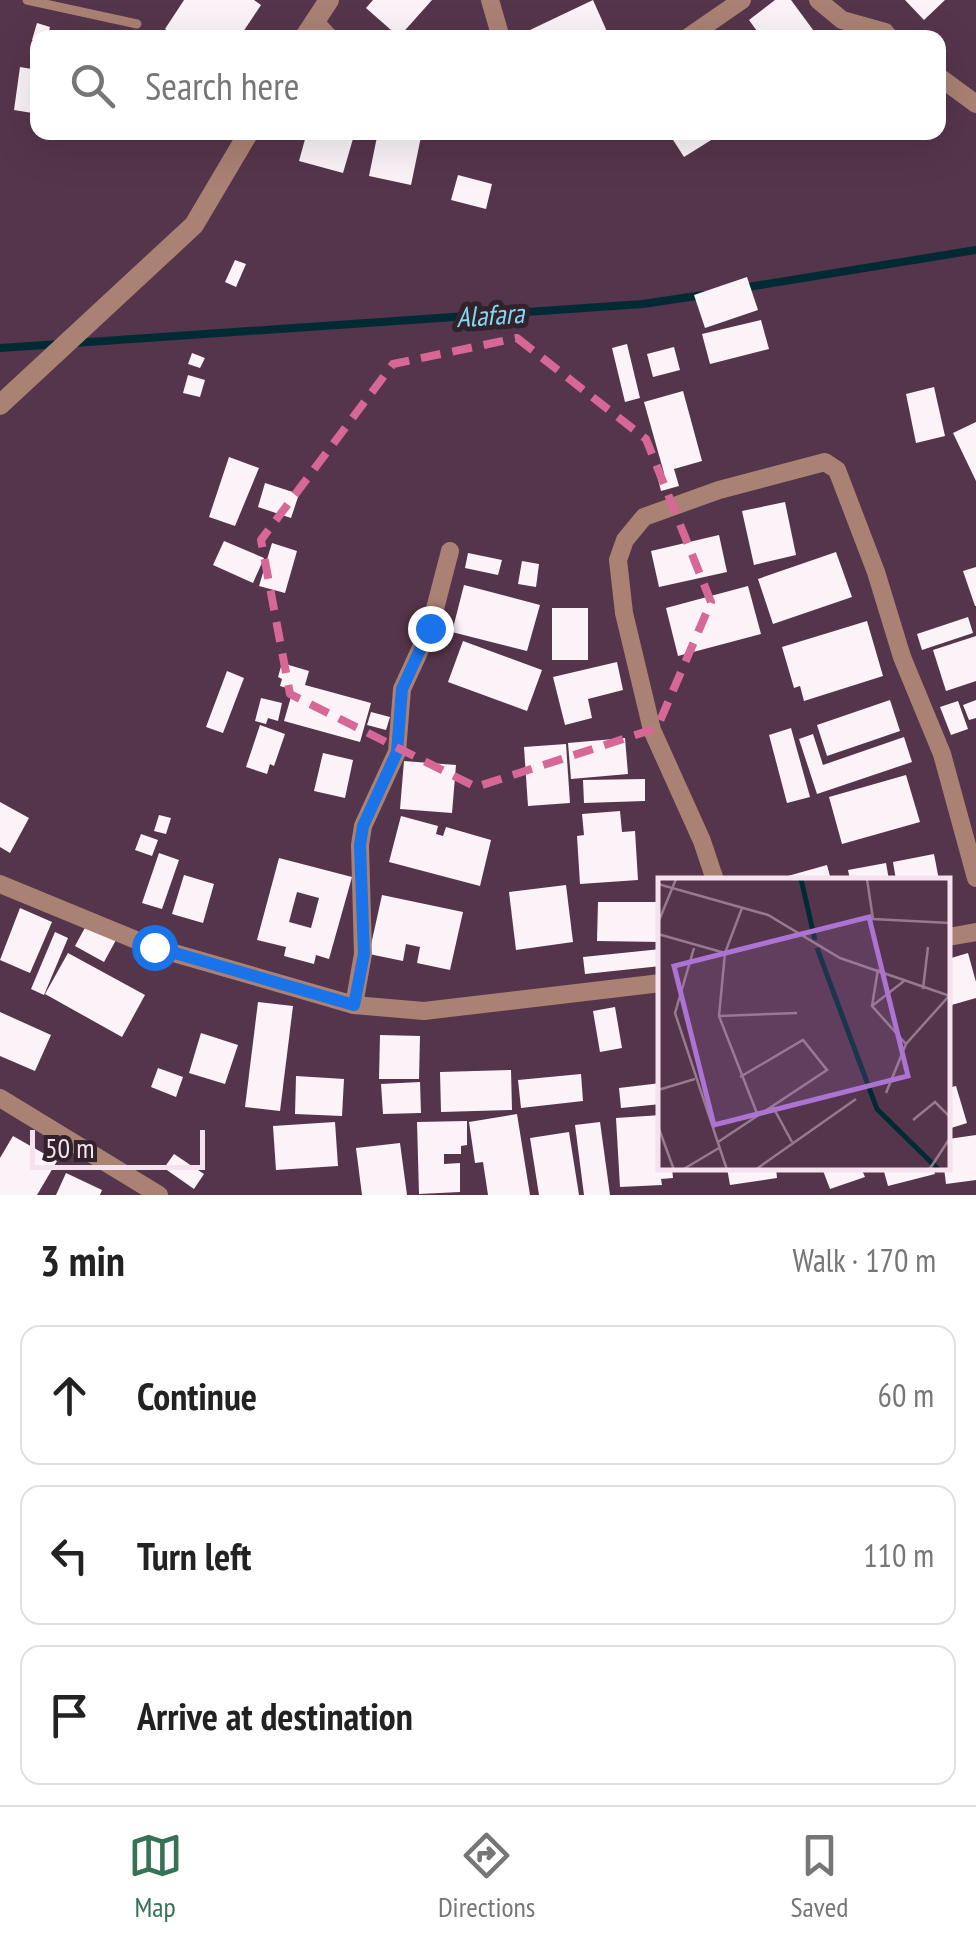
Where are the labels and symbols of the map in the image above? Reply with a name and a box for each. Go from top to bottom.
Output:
water label: Alafara [455,294,527,335]
route end [408,606,454,652]
inset map [658,878,951,1170]
route start [132,925,178,971]
scale bar [30,1125,205,1170]

